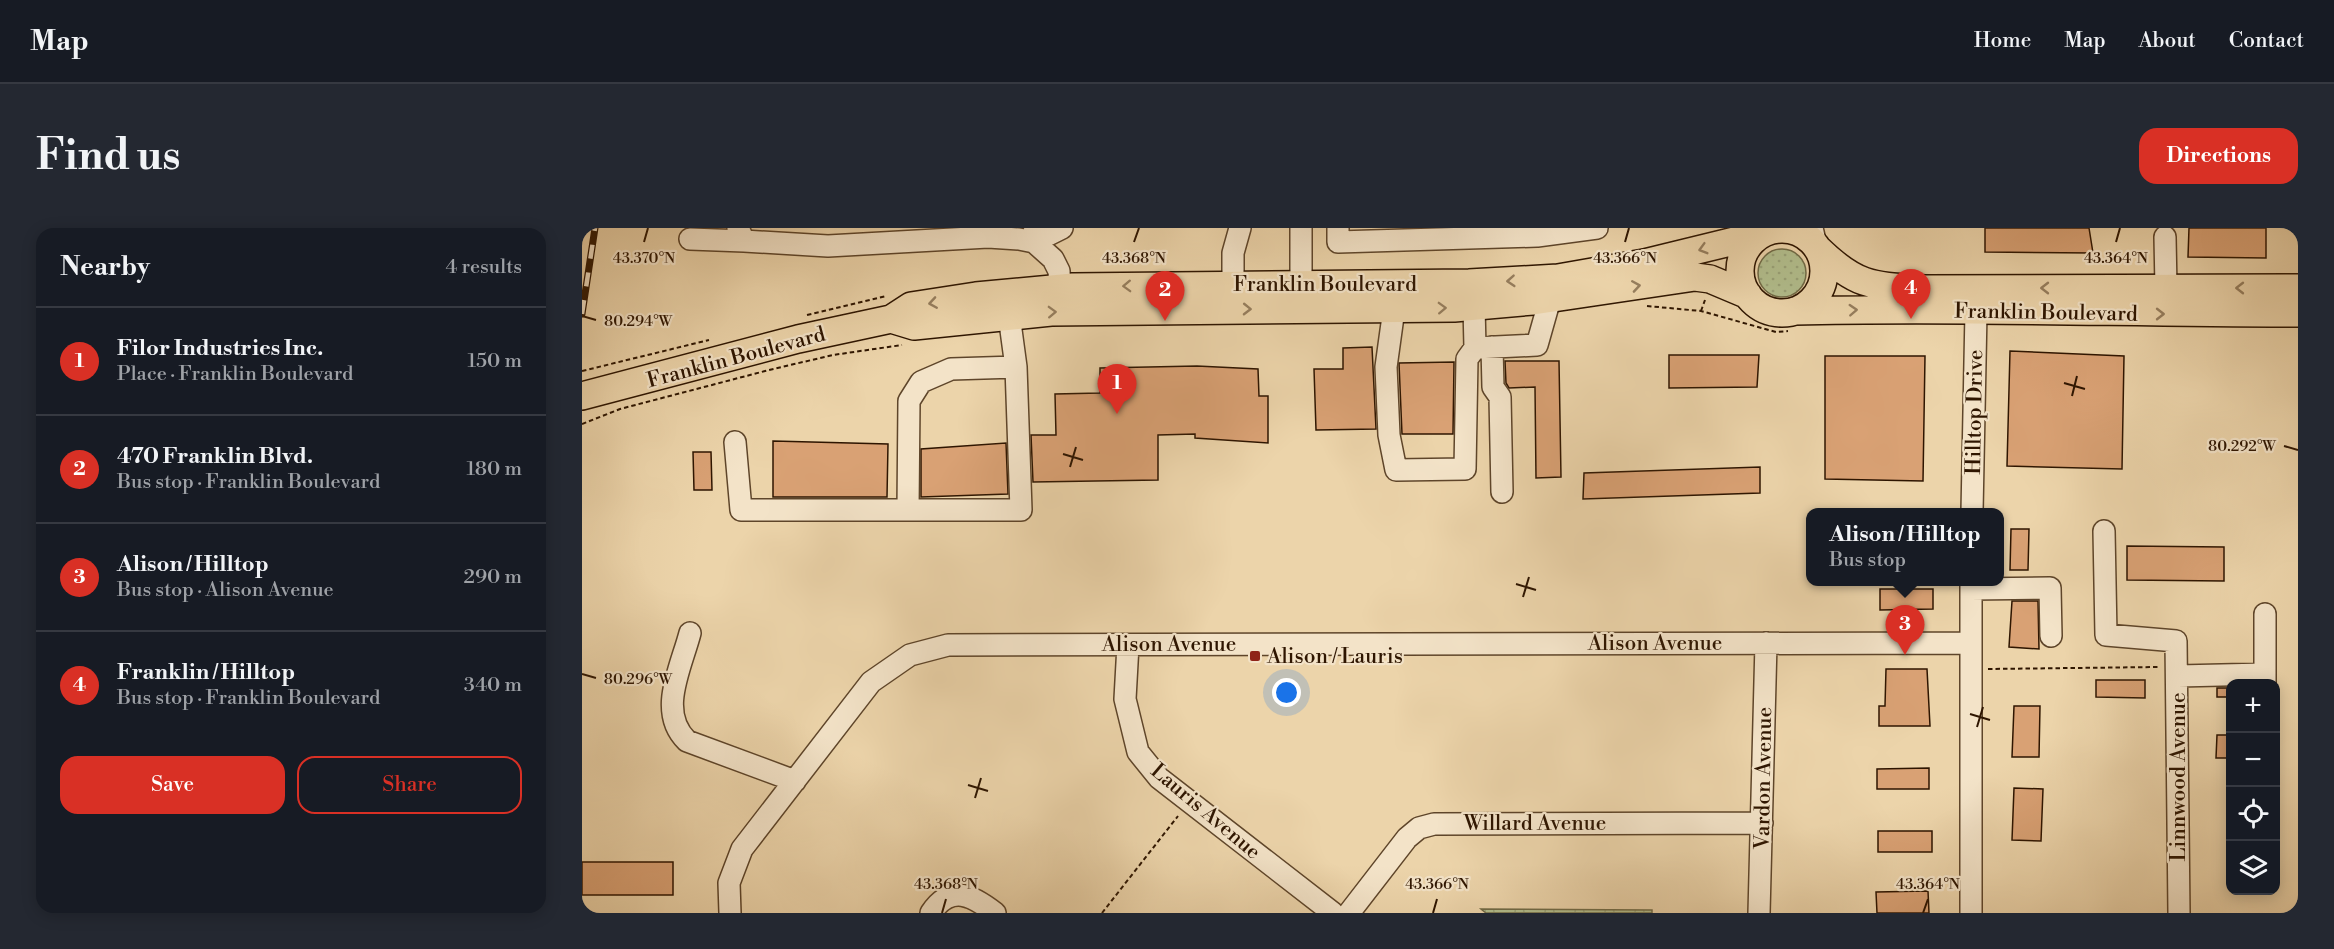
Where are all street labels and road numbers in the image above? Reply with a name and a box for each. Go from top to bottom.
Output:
street label: Franklin Boulevard [1233,272,1417,298]
street label: Franklin Boulevard [1954,298,2138,328]
street label: Franklin Boulevard [644,322,828,394]
street label: Hilltop Drive [1961,349,1989,475]
street label: Alison Avenue [1587,631,1722,657]
street label: Alison Avenue [1101,632,1236,658]
street label: Linnwood Avenue [2166,692,2192,862]
street label: Vardon Avenue [1750,707,1778,851]
street label: Lauris Avenue [1145,758,1266,865]
street label: Willard Avenue [1463,811,1606,837]

